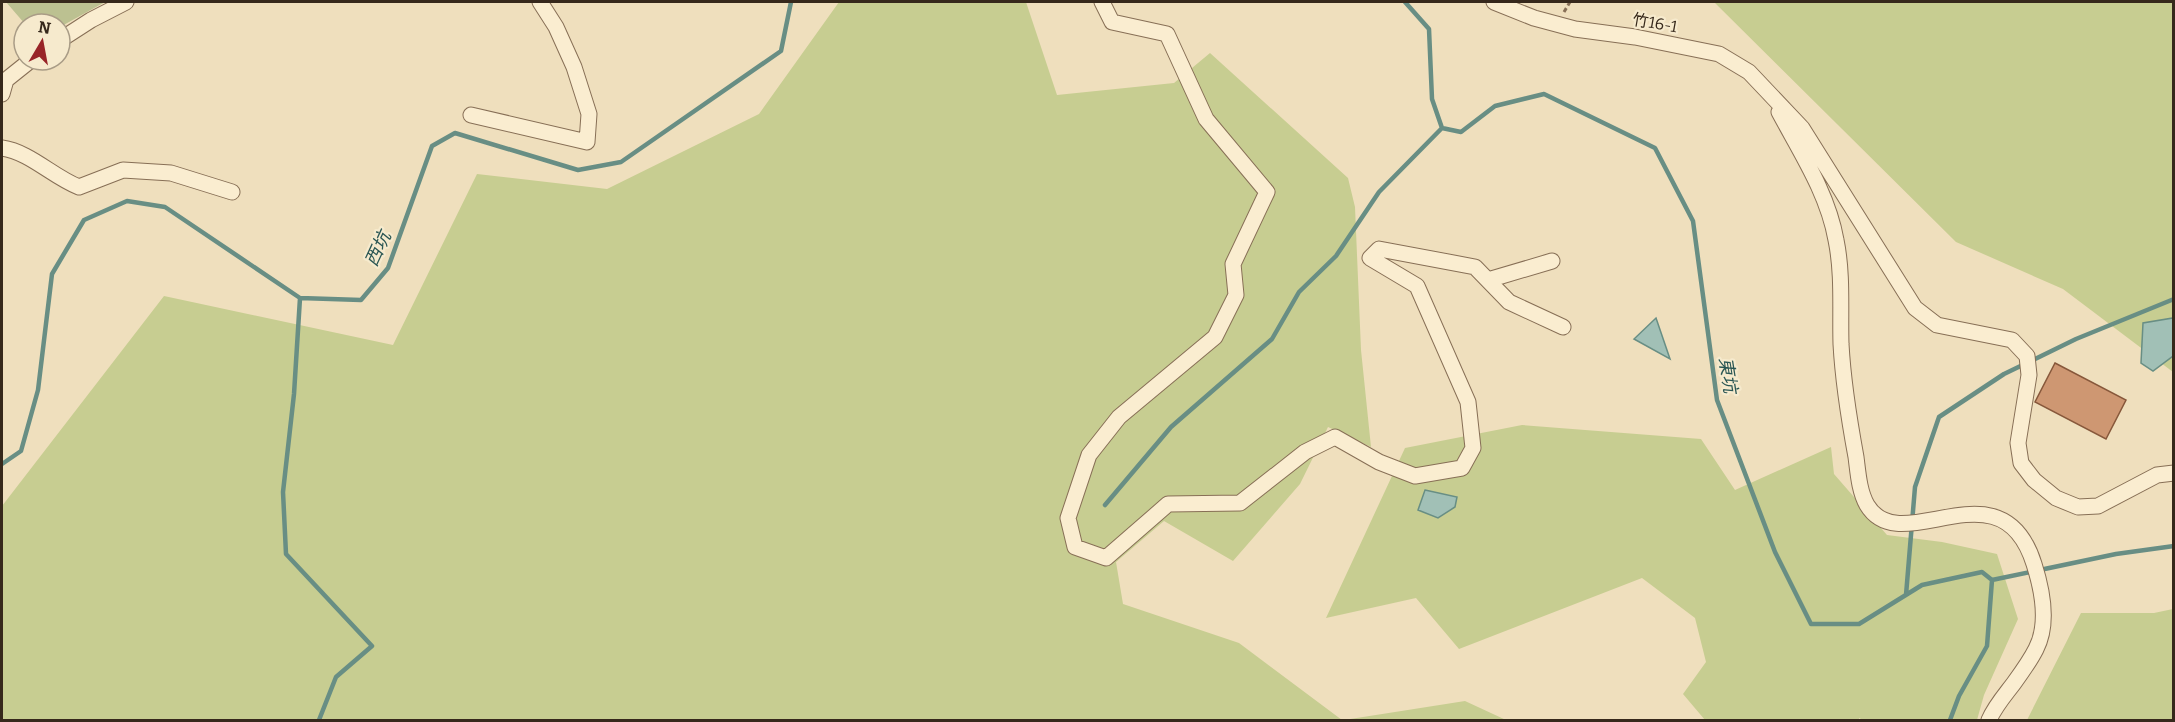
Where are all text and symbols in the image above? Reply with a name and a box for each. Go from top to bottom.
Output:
street label: 竹16-1 [1631,10,1679,36]
north arrow [12,12,72,72]
text: N [37,17,52,38]
water label: 西坑 [360,225,397,270]
water label: 東坑 [1714,356,1742,397]

